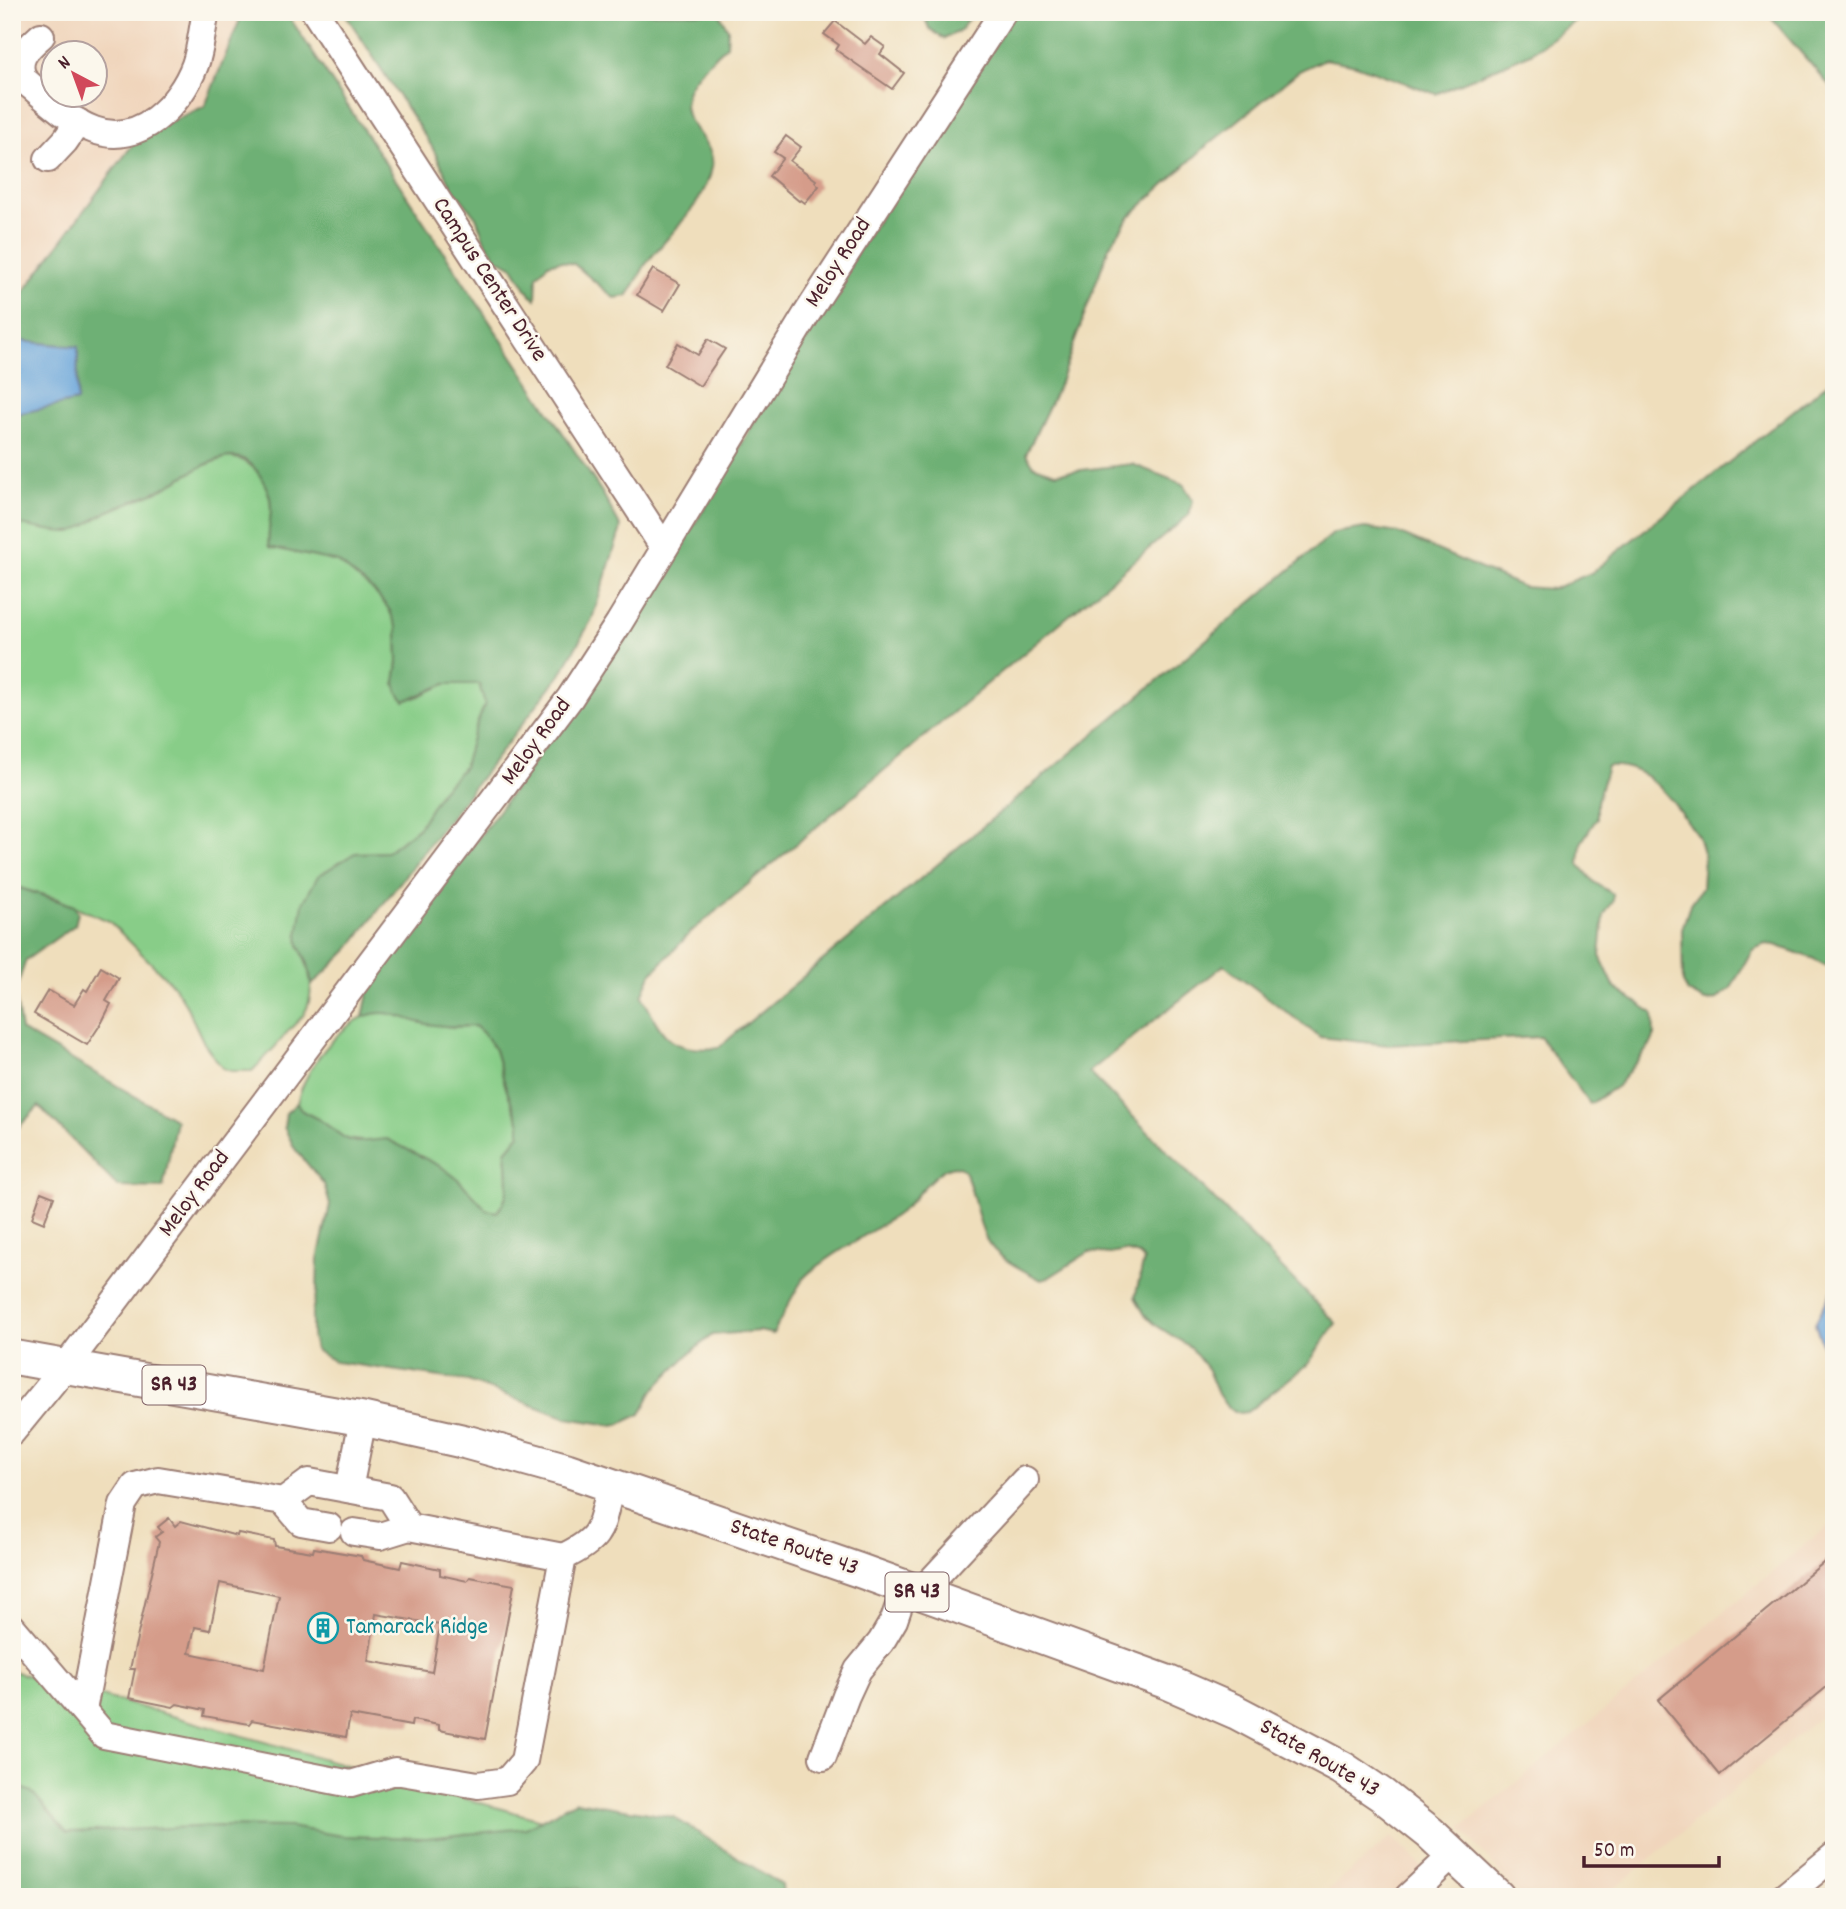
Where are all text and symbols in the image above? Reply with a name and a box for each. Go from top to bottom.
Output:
north arrow [38,38,108,108]
text: N [53,51,78,77]
street label: Campus Center Drive [423,191,555,369]
street label: Meloy Road [797,211,881,315]
street label: Meloy Road [494,691,580,793]
street label: Meloy Road [151,1143,239,1245]
road number: SR 43 [142,1366,206,1404]
street label: State Route 43 [725,1510,863,1586]
road number: SR 43 [886,1572,948,1611]
building icon: Tamarack Ridge [306,1611,340,1645]
place label: Tamarack Ridge [346,1611,488,1645]
street label: State Route 43 [1253,1711,1385,1807]
scale bar [1584,1825,1718,1869]
text: 50 m [1594,1837,1634,1867]

